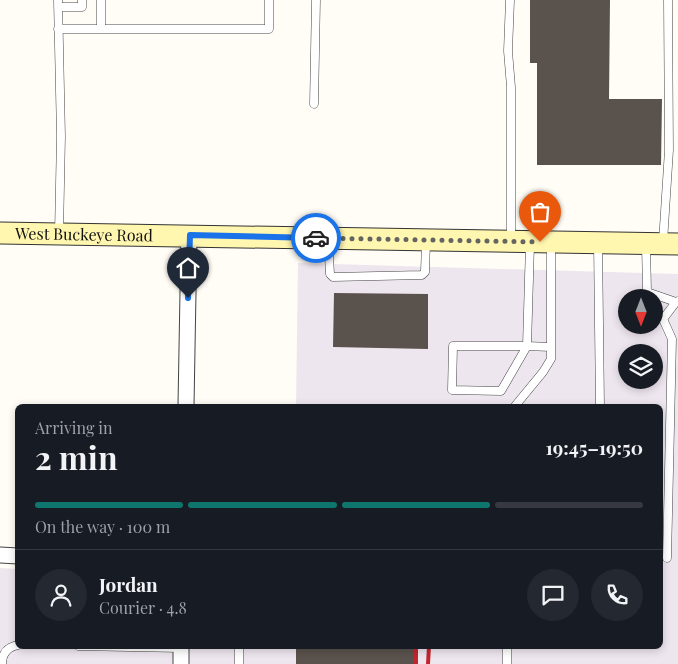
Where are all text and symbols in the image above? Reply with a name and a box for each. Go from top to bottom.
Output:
pin [519,191,561,242]
icon: bag [526,198,554,226]
courier [291,213,341,263]
street label: West Buckeye Road [14,222,153,245]
icon: car [302,224,330,252]
pin [167,247,209,298]
icon: home [174,254,202,282]
north arrow [618,289,662,334]
map controls [618,289,663,389]
button: layers [618,344,663,389]
text: Arriving in [35,417,113,438]
text: 19:45–19:50 [545,434,643,460]
text: 2 min [35,435,118,478]
text: On the way · 100 m [35,516,170,537]
button: person [35,569,87,621]
button: chat [527,569,579,621]
button: phone [591,569,643,621]
text: Jordan [99,571,158,597]
text: Courier · 4.8 [99,597,187,618]

